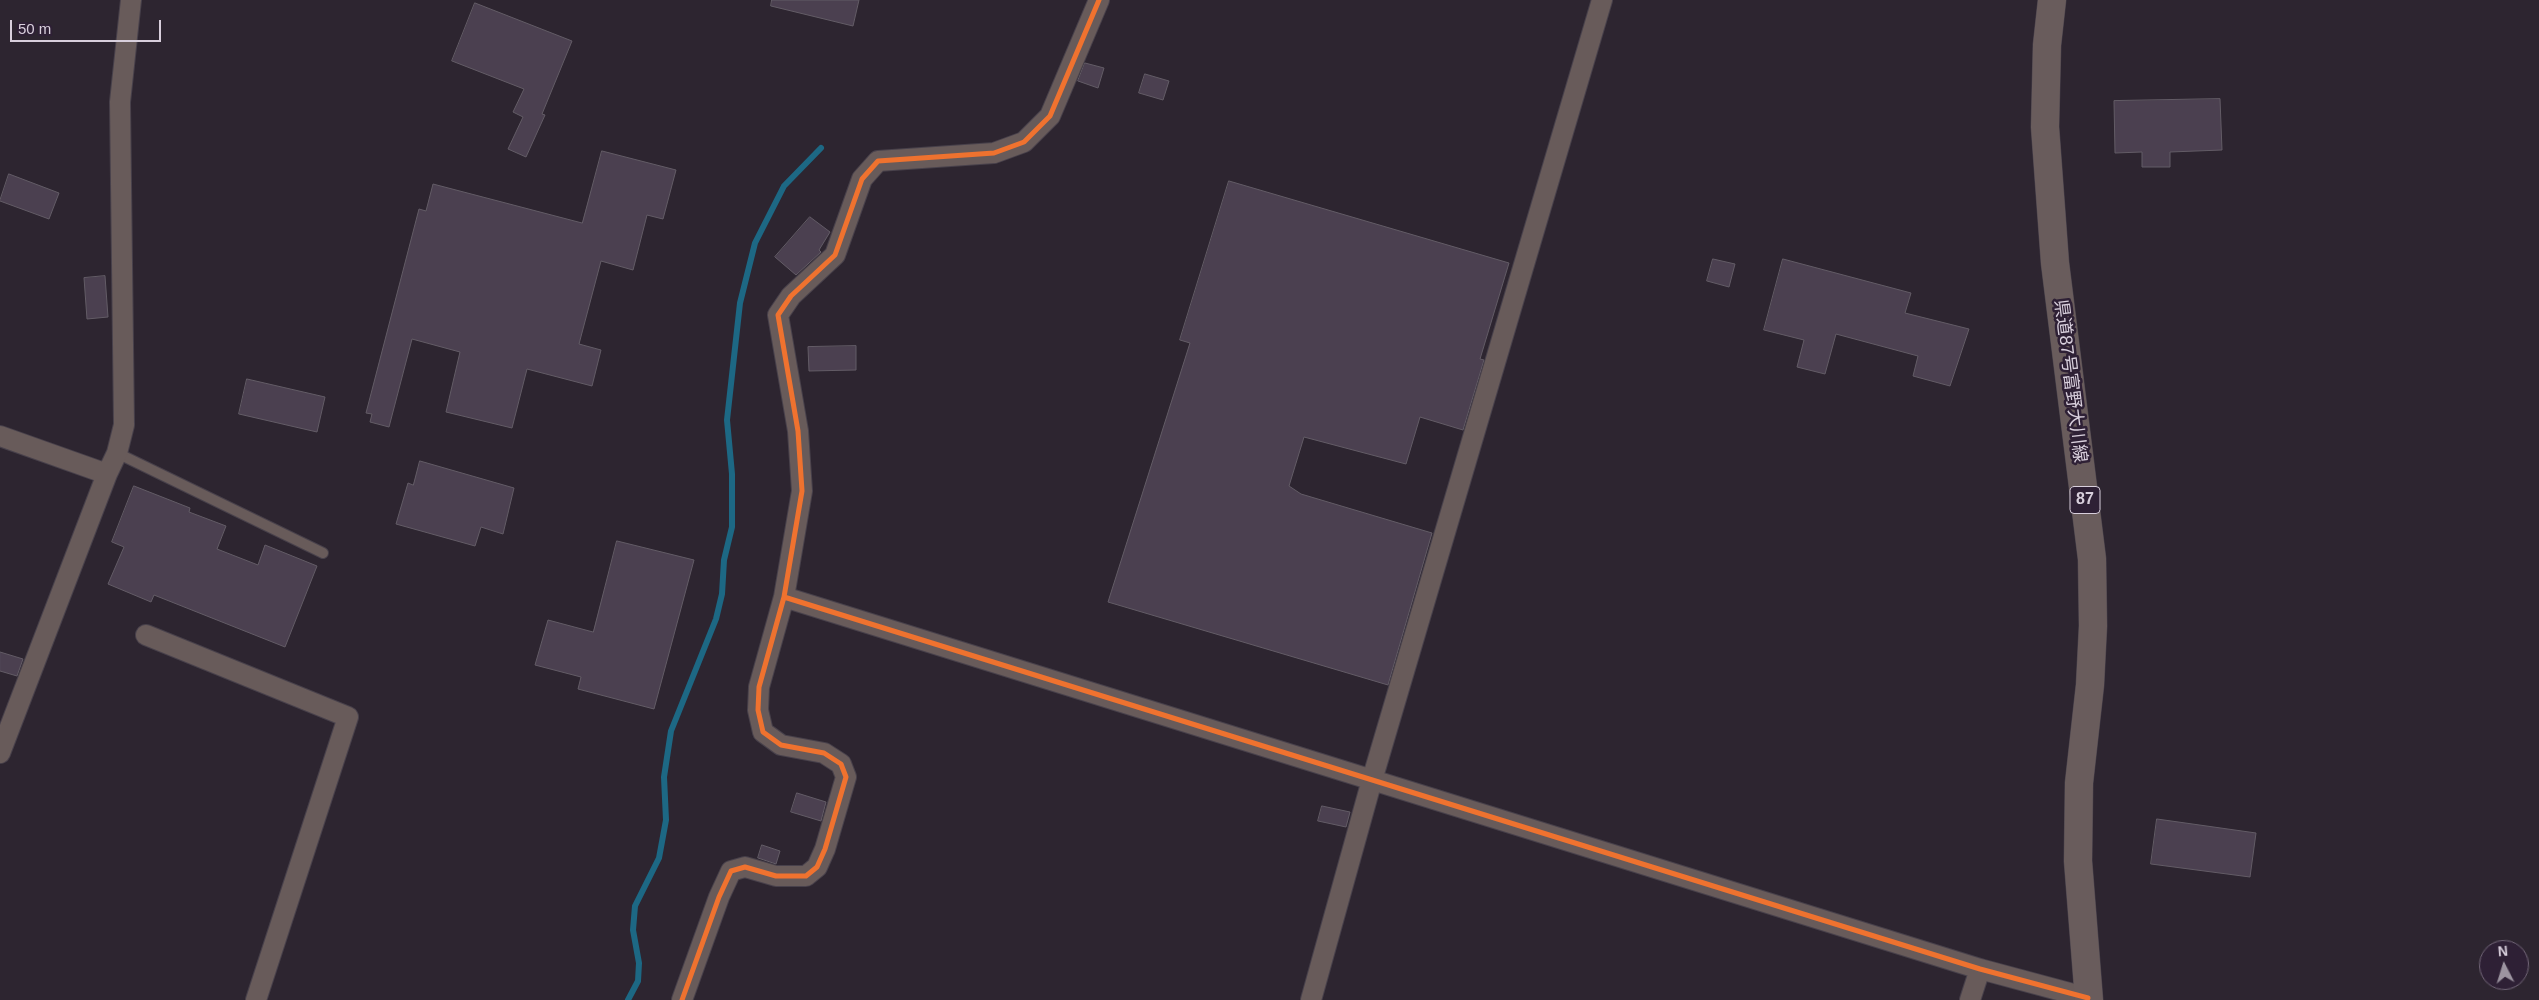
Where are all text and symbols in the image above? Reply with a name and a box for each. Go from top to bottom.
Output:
scale bar [12,10,164,42]
text: 50 m [18,20,51,37]
street label: 県道87号富野大川線 [2049,298,2091,464]
road number: 87 [2070,486,2100,514]
north arrow [2479,940,2529,990]
text: N [2497,943,2509,959]

